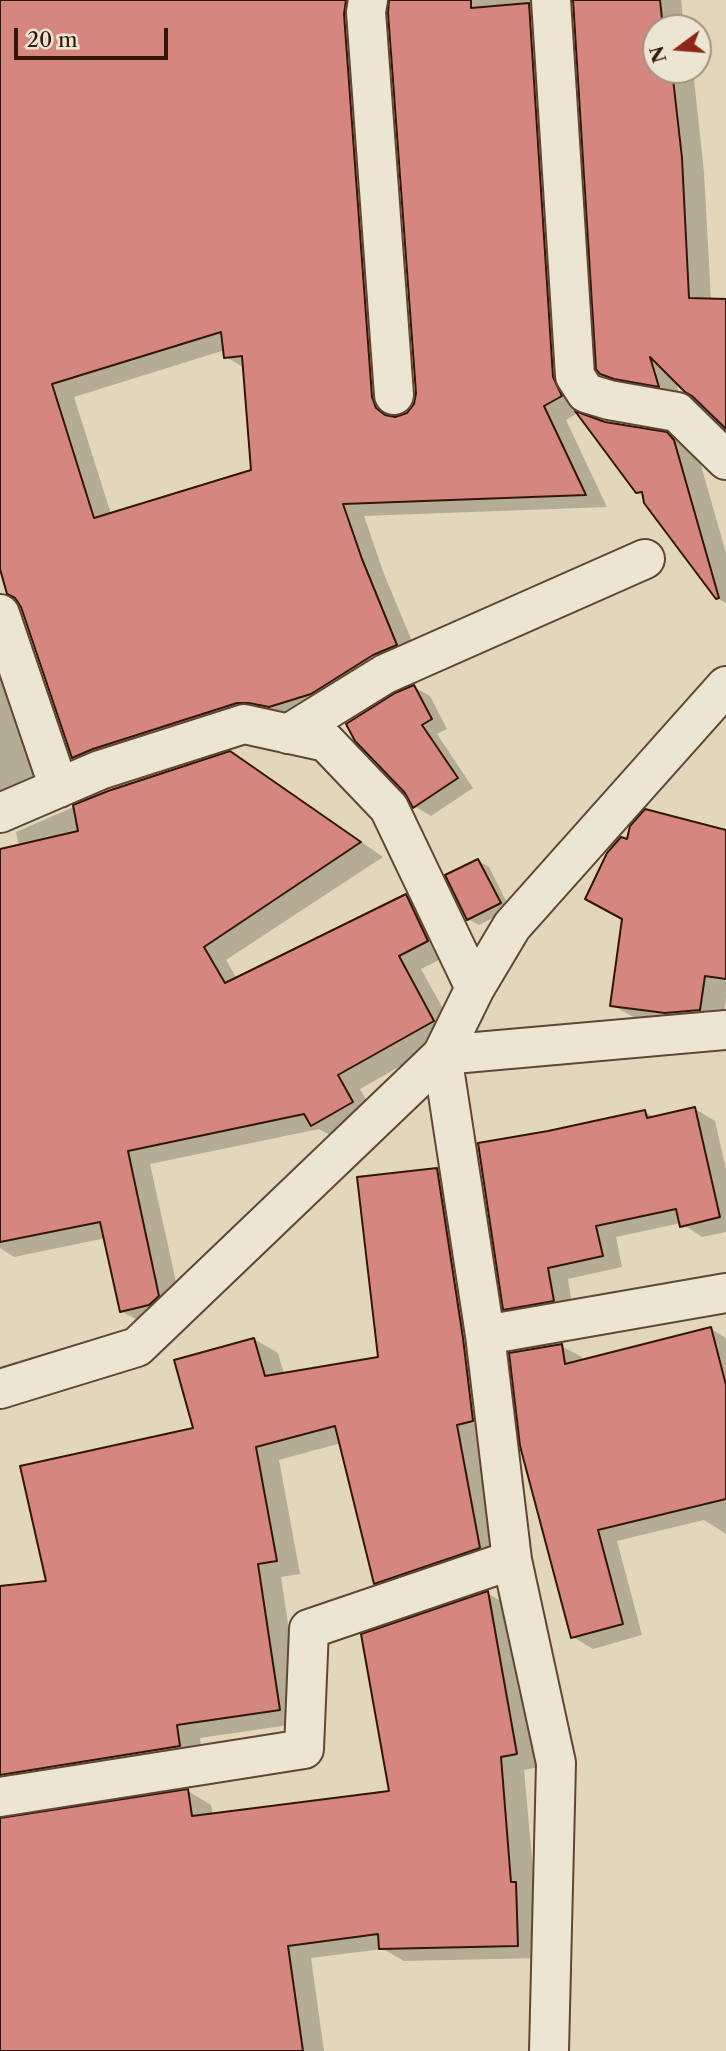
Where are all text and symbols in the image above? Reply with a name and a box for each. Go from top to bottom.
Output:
scale bar [18,14,172,58]
north arrow [642,14,712,84]
text: 20 m [27,27,78,52]
text: N [645,43,672,65]

